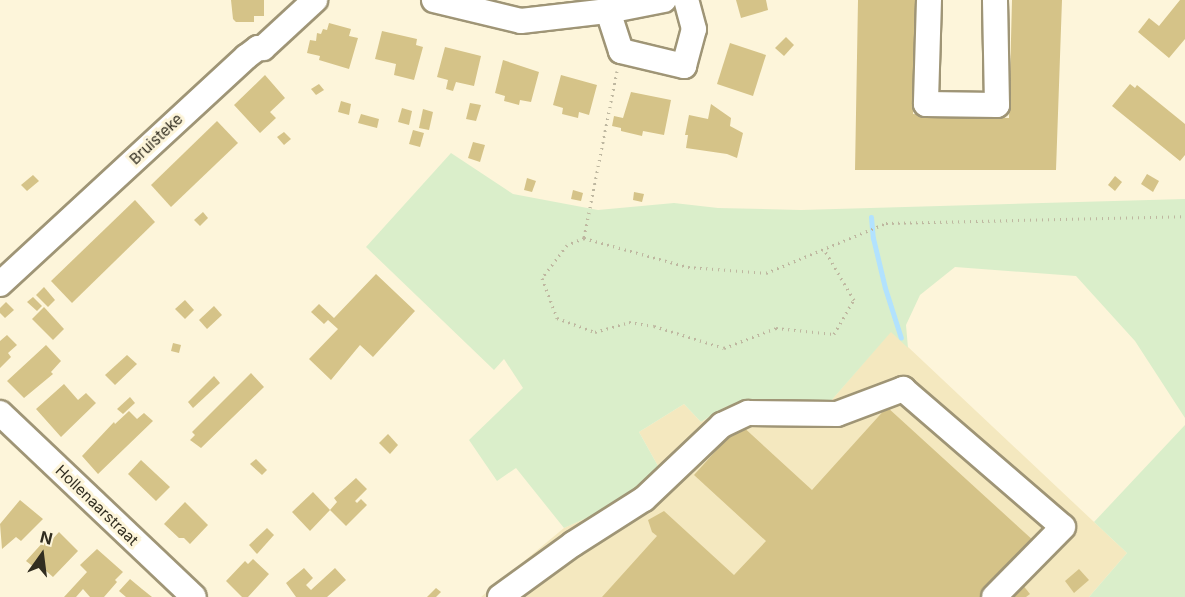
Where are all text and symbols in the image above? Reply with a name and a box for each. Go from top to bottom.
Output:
street label: Bruisteke [126,110,186,168]
street label: Hollenaarstraat [52,461,142,549]
north arrow [12,525,72,585]
text: N [38,526,55,549]

